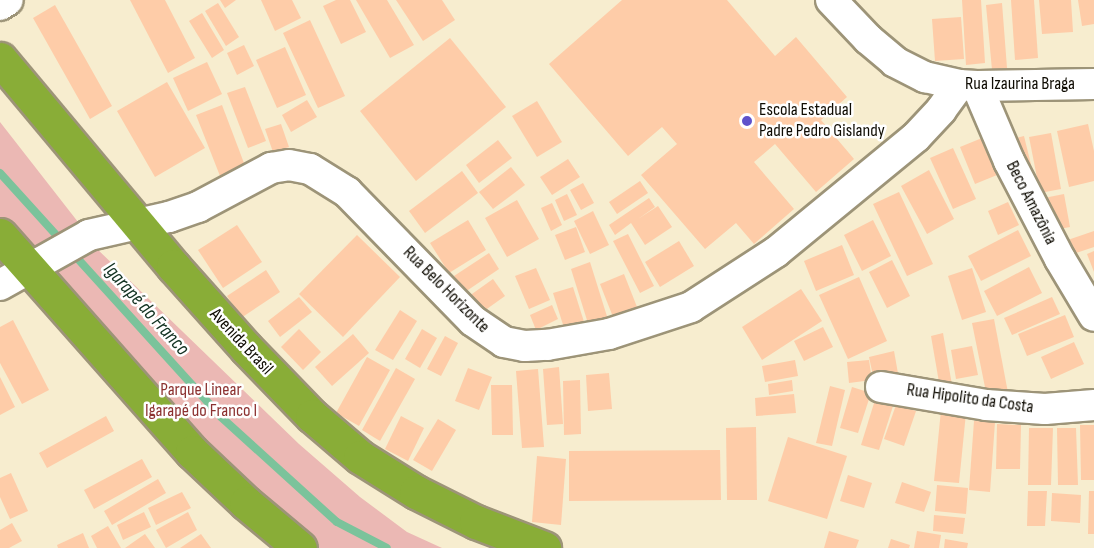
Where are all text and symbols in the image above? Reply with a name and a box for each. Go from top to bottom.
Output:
street label: Rua Izaurina Braga [965,73,1075,95]
place label: Escola Estadual Padre Pedro Gislandy [759,100,885,142]
marker: Escola Estadual Padre Pedro Gislandy [740,114,754,128]
street label: Beco Amazônia [1001,158,1061,248]
street label: Rua Belo Horizonte [398,242,494,338]
water label: Igarapé do Franco [98,257,194,361]
street label: Avenida Brasil [205,304,277,380]
street label: Rua Hipolito da Costa [905,379,1035,419]
park label: Parque Linear Igarapé do Franco I [145,380,257,422]

